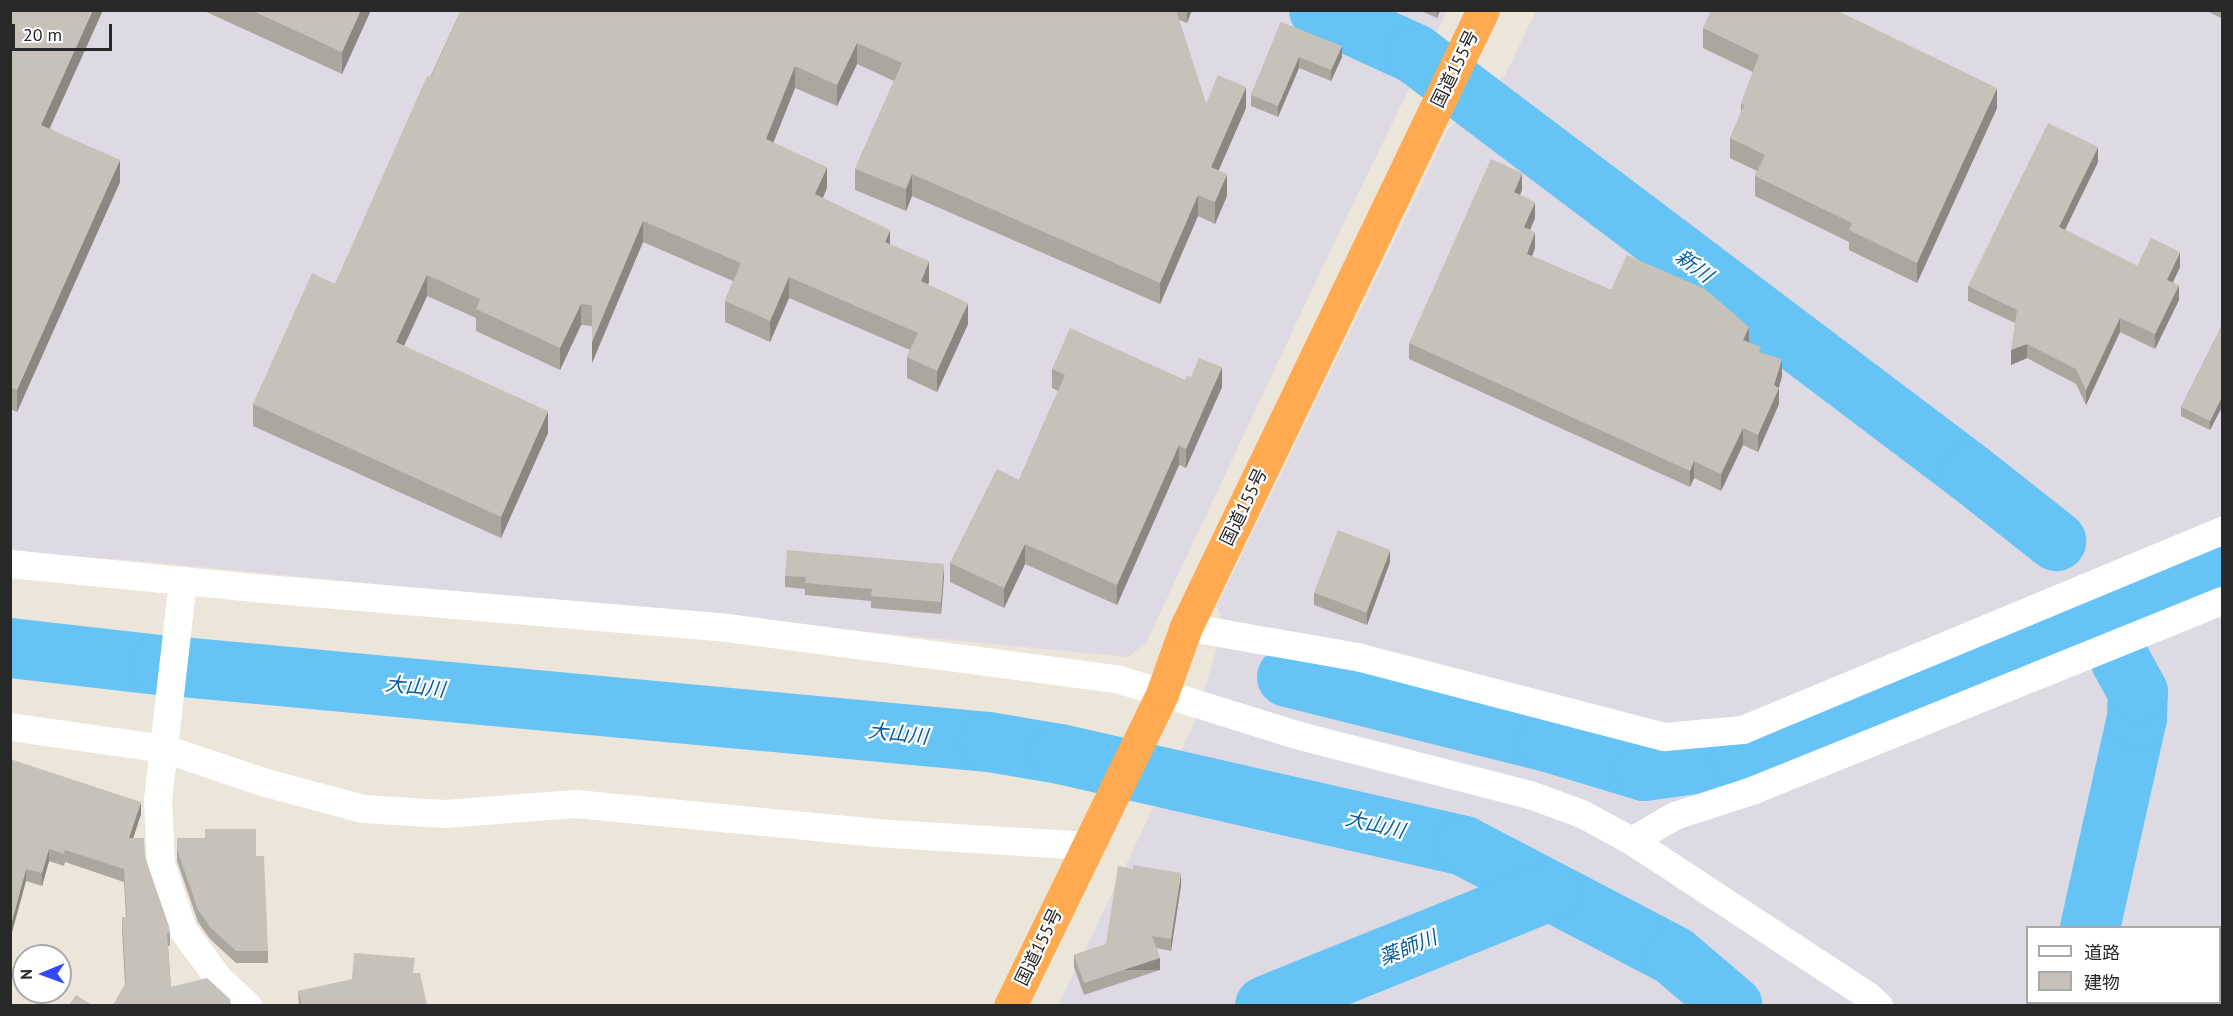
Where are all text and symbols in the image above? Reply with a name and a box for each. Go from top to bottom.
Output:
scale bar [15,12,116,50]
text: 20 m [23,23,62,46]
street label: 国道155号 [1427,27,1483,111]
water label: 新川 [1671,244,1717,288]
street label: 国道155号 [1216,465,1272,549]
water label: 大山川 [384,672,446,702]
water label: 大山川 [867,719,929,749]
water label: 大山川 [1343,807,1407,843]
street label: 国道155号 [1011,905,1067,989]
water label: 薬師川 [1376,926,1440,970]
legend [2026,926,2221,1004]
text: 道路 [2084,941,2120,964]
north arrow [12,944,72,1004]
text: N [16,969,36,980]
text: 建物 [2084,971,2120,994]

